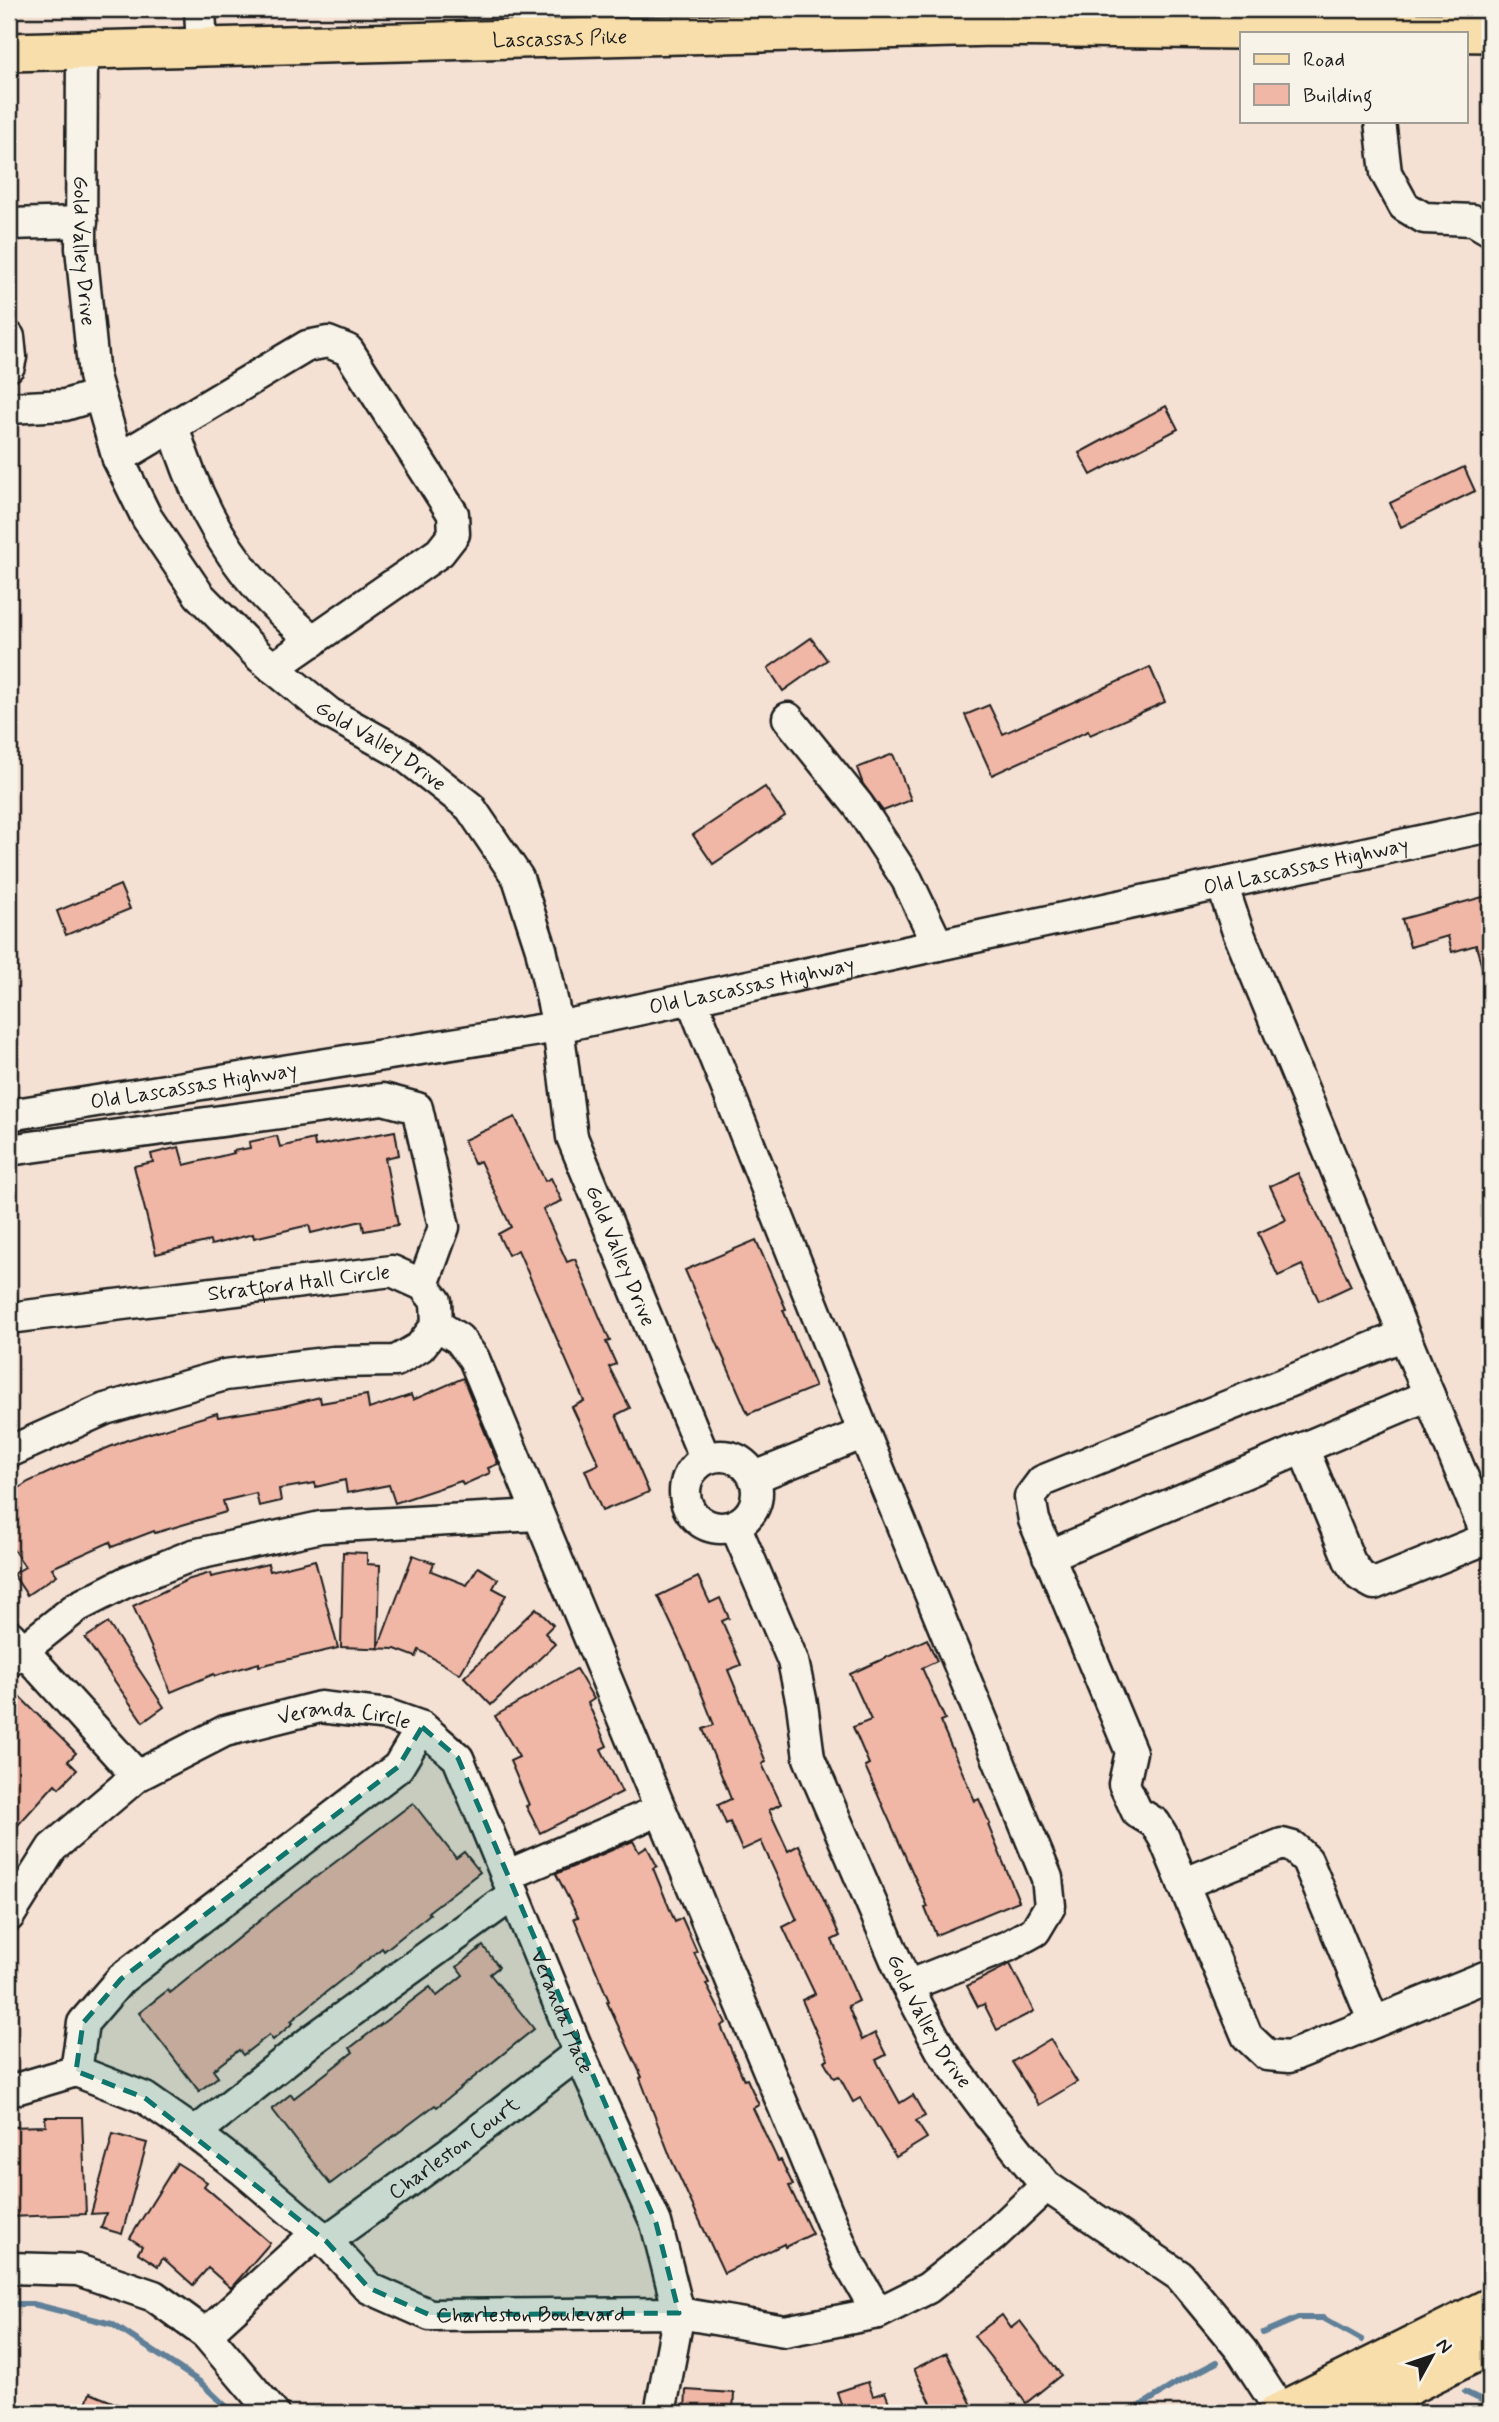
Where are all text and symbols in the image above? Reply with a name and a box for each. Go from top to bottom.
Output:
street label: Lascassas Pike [492,23,628,55]
legend [1240,32,1468,122]
text: Road [1303,46,1345,74]
text: Building [1303,82,1373,112]
street label: Gold Valley Drive [66,176,102,327]
street label: Gold Valley Drive [309,694,452,798]
street label: Old Lascassas Highway [1201,831,1411,902]
street label: Old Lascassas Highway [647,951,857,1022]
street label: Old Lascassas Highway [88,1056,299,1117]
street label: Gold Valley Drive [578,1181,662,1331]
street label: Stratford Hall Circle [206,1258,392,1309]
street label: Veranda Circle [275,1694,415,1737]
street label: Veranda Place [523,1946,600,2078]
street label: Gold Valley Drive [880,1950,978,2095]
street label: Charleston Court [383,2090,526,2207]
street label: Charleston Boulevard [437,2300,625,2330]
north arrow [1398,2320,1468,2390]
text: N [1430,2333,1458,2359]

